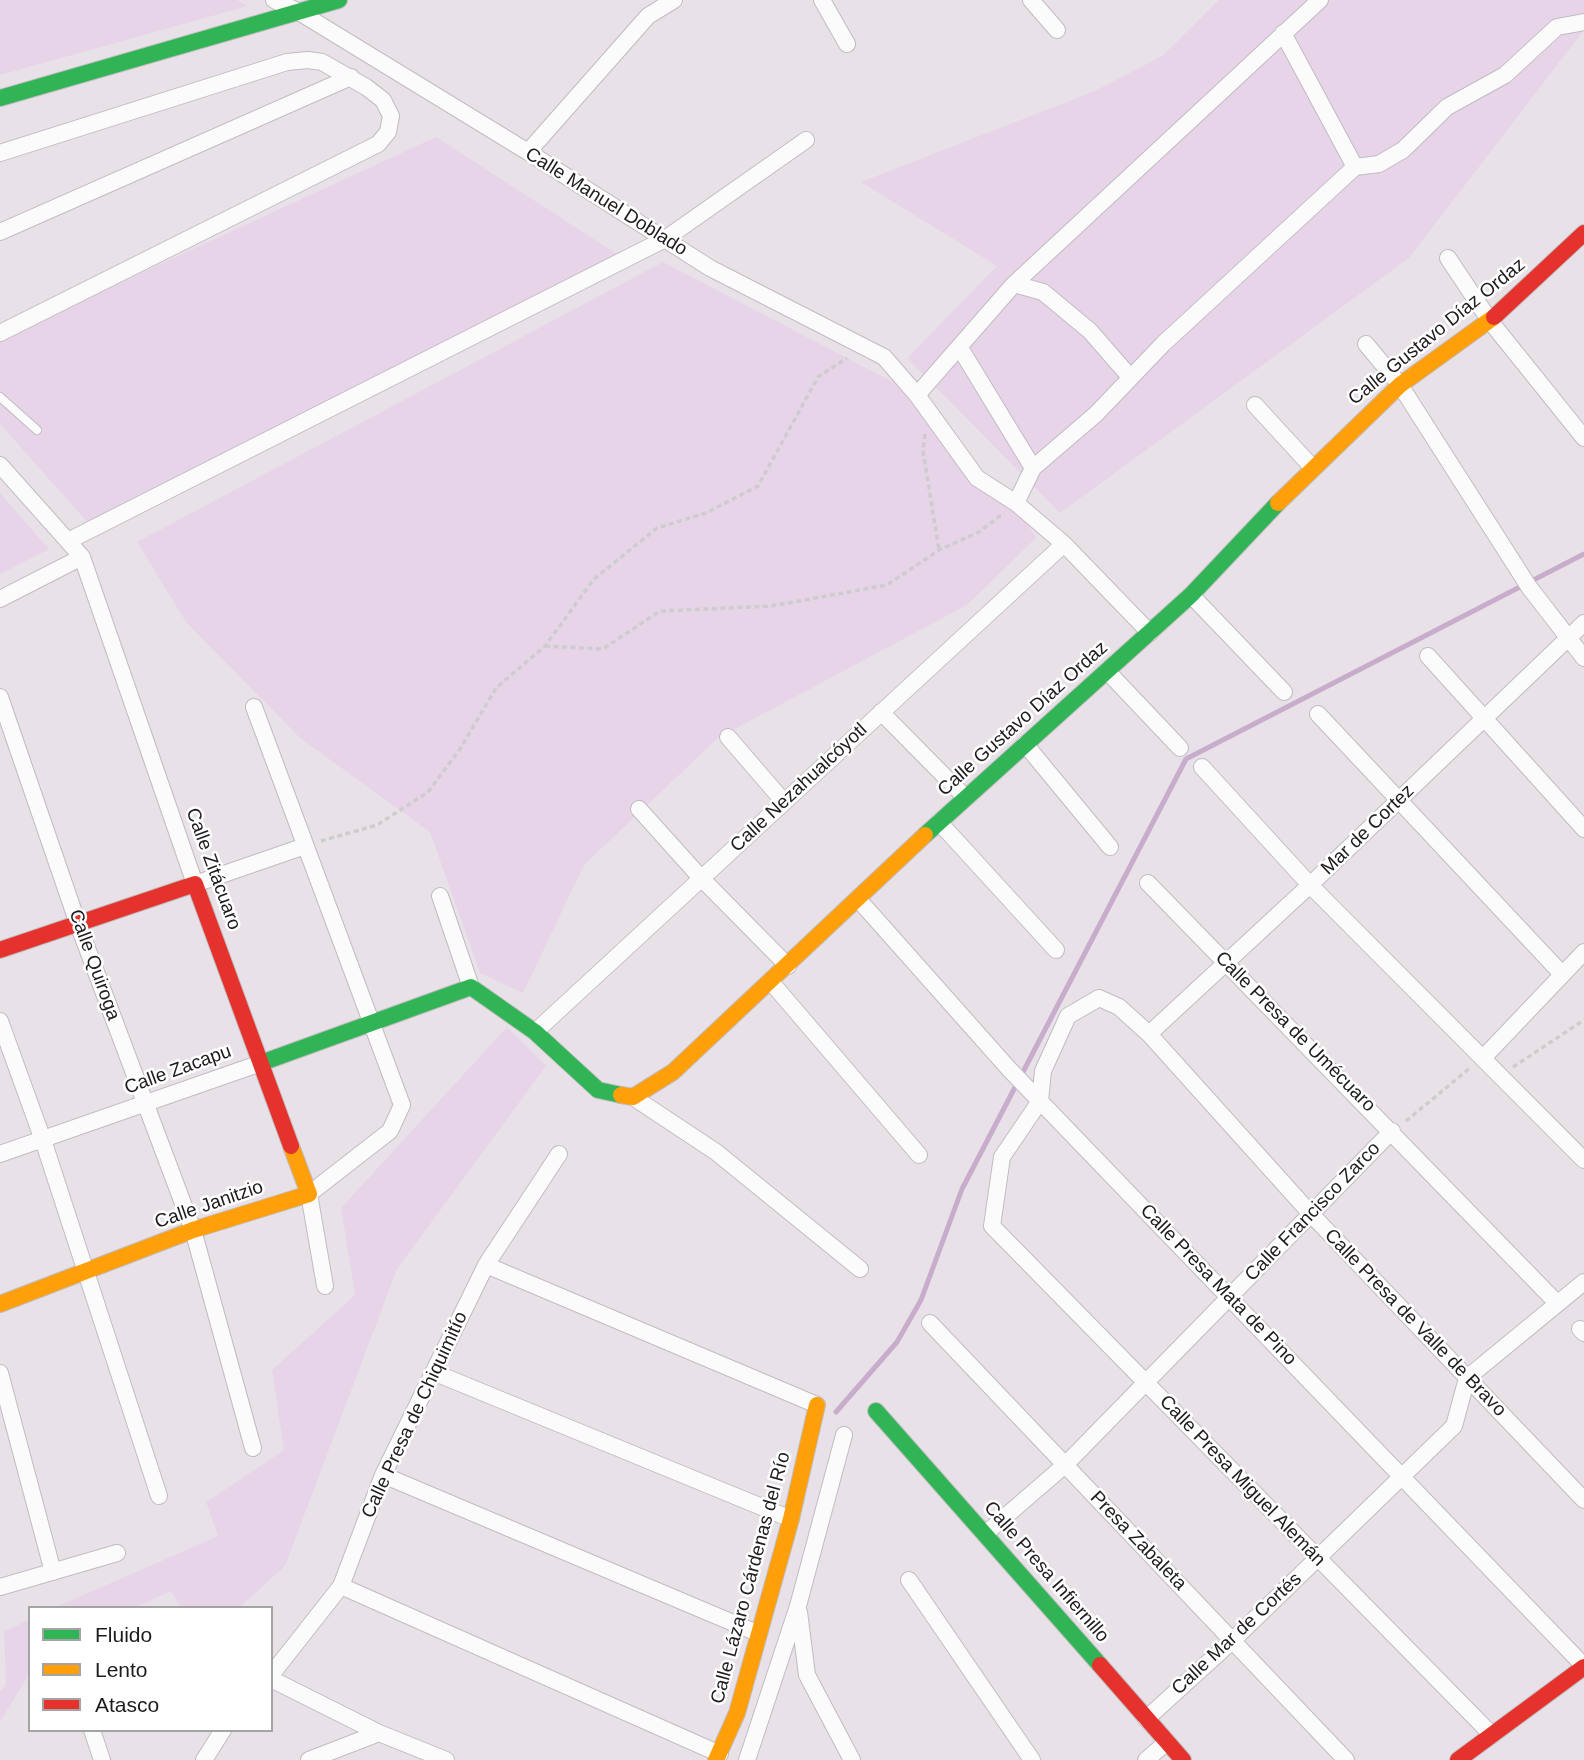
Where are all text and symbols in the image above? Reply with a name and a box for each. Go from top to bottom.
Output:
street label: Calle Manuel Doblado [521,143,691,261]
street label: Calle Gustavo Díaz Ordaz [1344,254,1530,410]
street label: Calle Gustavo Díaz Ordaz [933,637,1113,801]
street label: Calle Nezahualcóyotl [726,719,872,857]
street label: Mar de Cortez [1317,780,1419,880]
street label: Calle Zitácuaro [180,805,246,933]
street label: Calle Quiroga [63,907,125,1023]
street label: Calle Presa de Umécuaro [1210,947,1380,1117]
street label: Calle Zacapu [122,1040,234,1100]
street label: Calle Francisco Zarco [1241,1138,1385,1286]
street label: Calle Janitzio [152,1176,266,1234]
street label: Calle Presa Mata de Pino [1135,1200,1301,1370]
street label: Calle Presa de Valle de Bravo [1319,1224,1511,1422]
street label: Calle Presa de Chiquimitío [357,1308,473,1522]
street label: Calle Presa Miguel Alemán [1154,1391,1330,1571]
street label: Calle Lázaro Cárdenas del Río [706,1450,796,1706]
street label: Presa Zabaleta [1085,1487,1191,1595]
street label: Calle Presa Infiernillo [979,1497,1113,1647]
street label: Calle Mar de Cortés [1167,1568,1307,1700]
legend [28,1606,273,1732]
text: Fluido [95,1623,152,1646]
text: Lento [95,1658,148,1681]
text: Atasco [95,1693,159,1716]

